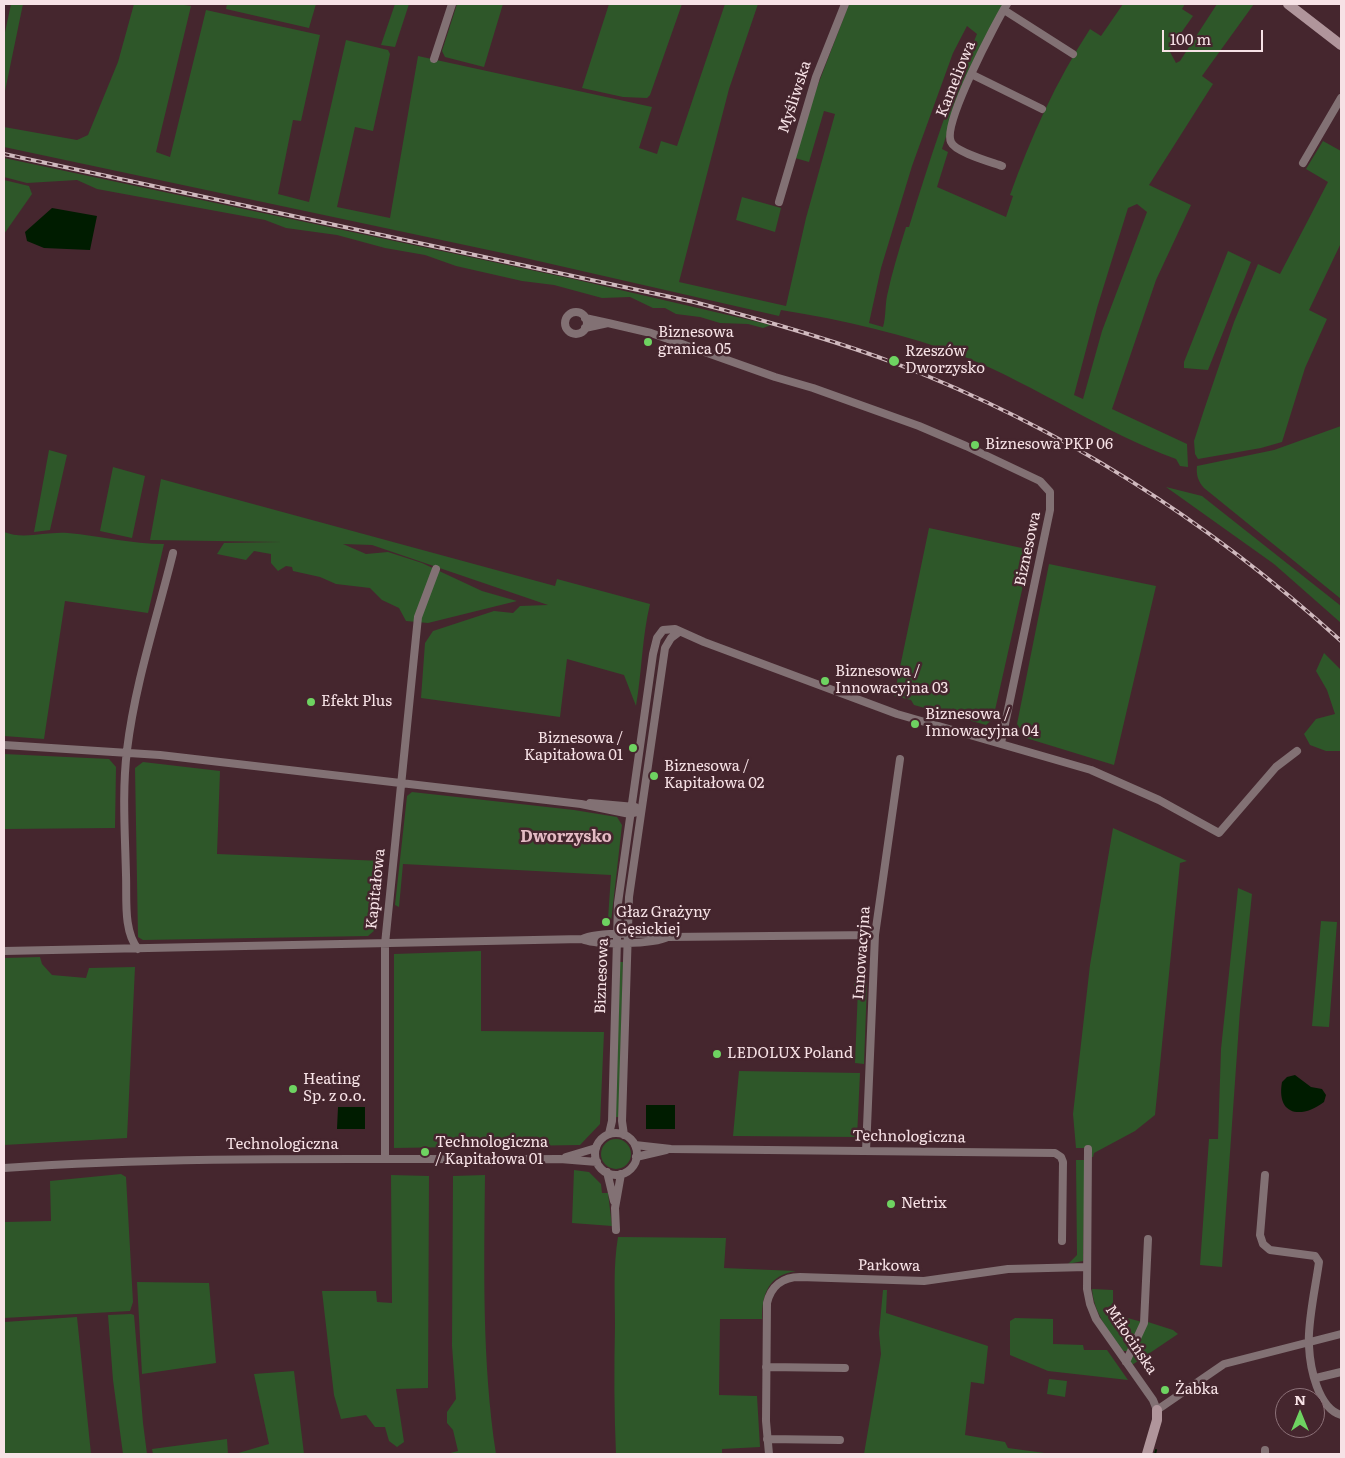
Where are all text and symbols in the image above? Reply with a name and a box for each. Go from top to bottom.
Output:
scale bar [1165,20,1266,52]
text: 100 m [1170,27,1211,50]
street label: Kameliowa [933,38,979,120]
street label: Myśliwska [775,58,815,136]
place label: Biznesowa granica 05 [658,324,734,359]
marker: Biznesowa granica 05 [642,336,654,348]
place label: Rzeszów Dworzysko [905,343,985,378]
marker: Rzeszów Dworzysko [887,354,901,368]
place label: Biznesowa PKP 06 [985,436,1113,454]
marker: Biznesowa PKP 06 [969,439,981,451]
street label: Biznesowa [1011,510,1045,588]
place label: Biznesowa / Innowacyjna 03 [835,663,948,698]
marker: Biznesowa / Innowacyjna 03 [819,675,831,687]
place label: Efekt Plus [321,693,392,711]
marker: Efekt Plus [305,696,317,708]
place label: Biznesowa / Innowacyjna 04 [925,706,1039,741]
marker: Biznesowa / Innowacyjna 04 [909,718,921,730]
place label: Biznesowa / Kapitałowa 01 [524,730,623,765]
marker: Biznesowa / Kapitałowa 01 [627,742,639,754]
place label: Biznesowa / Kapitałowa 02 [664,758,764,793]
marker: Biznesowa / Kapitałowa 02 [648,770,660,782]
district label: Dworzysko [520,827,612,847]
street label: Kapitałowa [363,848,389,930]
place label: Głaz Grażyny Gęsickiej [616,904,711,939]
street label: Innowacyjna [850,906,874,1000]
marker: Głaz Grażyny Gęsickiej [600,916,612,928]
street label: Biznesowa [592,938,612,1014]
place label: LEDOLUX Poland [727,1045,853,1063]
marker: LEDOLUX Poland [711,1048,723,1060]
place label: Heating Sp. z o.o. [303,1071,366,1106]
marker: Heating Sp. z o.o. [287,1083,299,1095]
street label: Technologiczna [852,1127,966,1147]
place label: Technologiczna / Kapitałowa 01 [435,1134,548,1169]
street label: Technologiczna [225,1136,339,1154]
marker: Technologiczna / Kapitałowa 01 [419,1146,431,1158]
place label: Netrix [901,1195,947,1213]
marker: Netrix [885,1198,897,1210]
street label: Parkowa [858,1256,920,1276]
street label: Miłocińska [1101,1302,1161,1378]
place label: Żabka [1175,1381,1219,1399]
marker: Żabka [1159,1384,1171,1396]
north arrow [1275,1388,1325,1438]
text: N [1294,1389,1306,1409]

